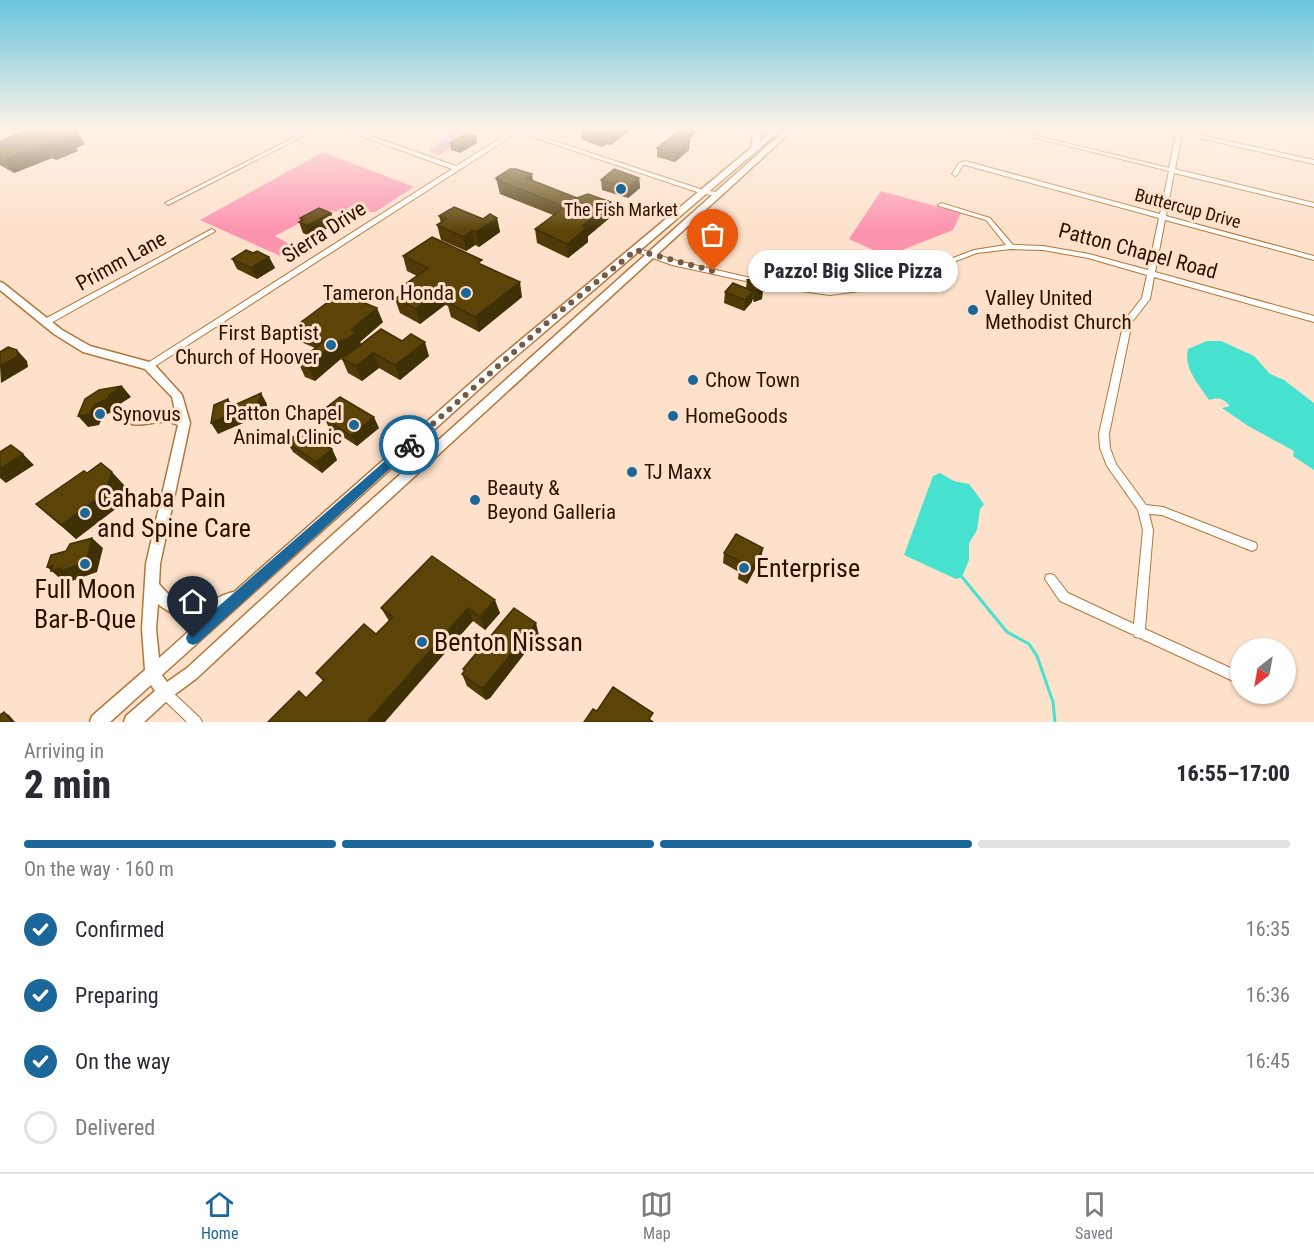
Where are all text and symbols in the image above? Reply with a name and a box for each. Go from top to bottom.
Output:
marker: The Fish Market [614,182,628,196]
street label: Buttercup Drive [1133,184,1243,232]
street label: Sierra Drive [278,196,370,268]
place label: The Fish Market [564,199,678,220]
pin [687,209,738,271]
icon: bag [696,218,729,251]
street label: Patton Chapel Road [1056,218,1220,284]
street label: Primm Lane [72,226,170,296]
callout: Pazzo! Big Slice Pizza [749,250,959,292]
text: Pazzo! Big Slice Pizza [764,259,942,283]
place label: Tameron Honda [323,281,454,305]
marker: Tameron Honda [459,286,473,300]
place label: Valley United Methodist Church [985,286,1132,334]
marker: Valley United Methodist Church [966,303,980,317]
place label: First Baptist Church of Hoover [175,321,319,369]
marker: First Baptist Church of Hoover [324,338,338,352]
place label: Chow Town [705,368,800,392]
marker: Chow Town [686,373,700,387]
place label: Patton Chapel Animal Clinic [226,401,342,449]
place label: Synovus [112,402,181,426]
place label: HomeGoods [685,404,788,428]
marker: Synovus [93,407,107,421]
marker: HomeGoods [666,409,680,423]
courier [379,415,439,475]
marker: Patton Chapel Animal Clinic [347,418,361,432]
icon: bike [393,429,426,462]
place label: TJ Maxx [644,460,712,484]
marker: TJ Maxx [625,465,639,479]
place label: Beauty & Beyond Galleria [487,476,616,524]
place label: Cahaba Pain and Spine Care [97,483,251,543]
marker: Beauty & Beyond Galleria [468,493,482,507]
marker: Cahaba Pain and Spine Care [78,506,92,520]
place label: Enterprise [756,553,860,583]
marker: Full Moon Bar-B-Que [78,557,92,571]
marker: Enterprise [737,561,751,575]
place label: Full Moon Bar-B-Que [34,574,136,634]
pin [167,576,218,638]
icon: home [176,585,209,618]
place label: Benton Nissan [434,627,583,657]
marker: Benton Nissan [415,635,429,649]
north arrow [1230,638,1296,704]
map controls [1230,638,1296,704]
text: Arriving in [24,739,104,763]
text: 16:55–17:00 [1176,761,1290,786]
text: 2 min [24,762,111,808]
text: On the way · 160 m [24,857,174,881]
icon: check [24,913,57,946]
text: Confirmed [75,917,164,942]
text: 16:35 [1246,917,1290,941]
icon: check [24,979,57,1012]
text: Preparing [75,983,159,1008]
text: 16:36 [1246,983,1290,1007]
icon: check [24,1045,57,1078]
text: On the way [75,1049,170,1074]
text: 16:45 [1246,1049,1290,1073]
text: Delivered [75,1115,155,1140]
tab: Home [201,1188,238,1243]
tab: Map [640,1188,673,1243]
tab: Saved [1075,1188,1113,1243]

